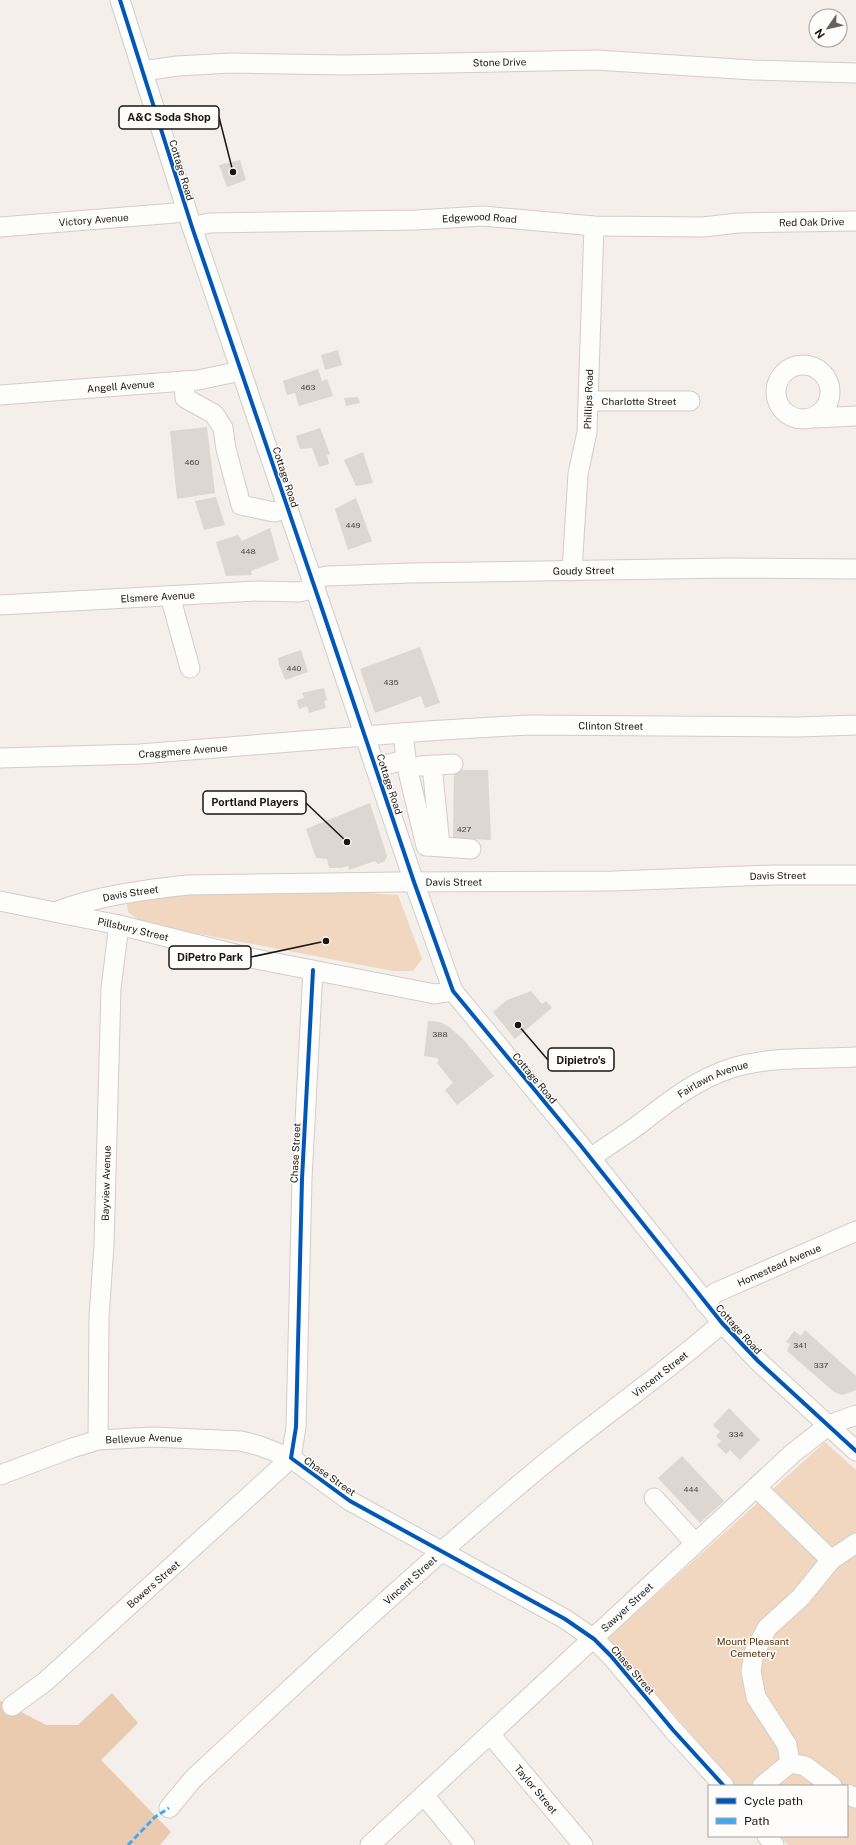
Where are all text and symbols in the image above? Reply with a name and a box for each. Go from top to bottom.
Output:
north arrow [808,8,848,48]
text: N [812,27,827,41]
street label: Stone Drive [473,55,527,68]
callout: A&C Soda Shop [119,106,219,129]
text: A&C Soda Shop [127,111,211,123]
street label: Cottage Road [167,138,197,202]
street label: Edgewood Road [442,210,517,225]
street label: Victory Avenue [58,211,129,228]
street label: Red Oak Drive [779,215,845,228]
street label: Phillips Road [581,369,595,429]
street label: Angell Avenue [87,377,155,394]
house number: 463 [301,382,316,392]
street label: Charlotte Street [602,395,677,407]
street label: Cottage Road [271,445,301,509]
house number: 460 [185,457,200,467]
house number: 449 [345,520,361,530]
house number: 448 [240,546,256,556]
street label: Goudy Street [553,564,615,577]
street label: Elsmere Avenue [120,588,196,604]
house number: 440 [287,663,302,673]
house number: 435 [383,677,399,687]
street label: Clinton Street [578,719,643,732]
street label: Craggmere Avenue [138,741,228,760]
street label: Cottage Road [375,752,405,816]
callout: Portland Players [203,791,306,814]
text: Portland Players [211,796,299,808]
house number: 427 [457,824,471,834]
street label: Davis Street [749,869,806,882]
street label: Davis Street [426,876,482,888]
street label: Davis Street [101,882,159,904]
street label: Pillsbury Street [97,915,170,943]
callout: DiPetro Park [169,946,251,969]
text: DiPetro Park [177,951,244,963]
house number: 388 [432,1029,448,1039]
callout: Dipietro's [548,1048,614,1071]
street label: Cottage Road [510,1050,560,1106]
text: Dipietro's [556,1054,606,1066]
street label: Fairlawn Avenue [675,1058,749,1100]
street label: Chase Street [287,1122,303,1183]
street label: Bayview Avenue [99,1145,113,1221]
street label: Homestead Avenue [735,1241,823,1289]
street label: Cottage Road [714,1302,765,1356]
house number: 341 [793,1340,807,1350]
street label: Vincent Street [630,1348,690,1399]
house number: 337 [814,1360,829,1370]
house number: 334 [728,1429,744,1439]
street label: Bellevue Avenue [105,1431,183,1446]
street label: Chase Street [302,1454,358,1498]
house number: 444 [683,1484,699,1494]
street label: Vincent Street [381,1553,439,1607]
street label: Bowers Street [124,1558,182,1610]
street label: Sawyer Street [598,1580,655,1634]
park label: Mount Pleasant Cemetery [717,1635,789,1659]
street label: Chase Street [609,1643,657,1697]
street label: Taylor Street [512,1762,560,1816]
legend [708,1785,848,1837]
text: Cycle path [744,1794,803,1808]
text: Path [744,1814,770,1828]

